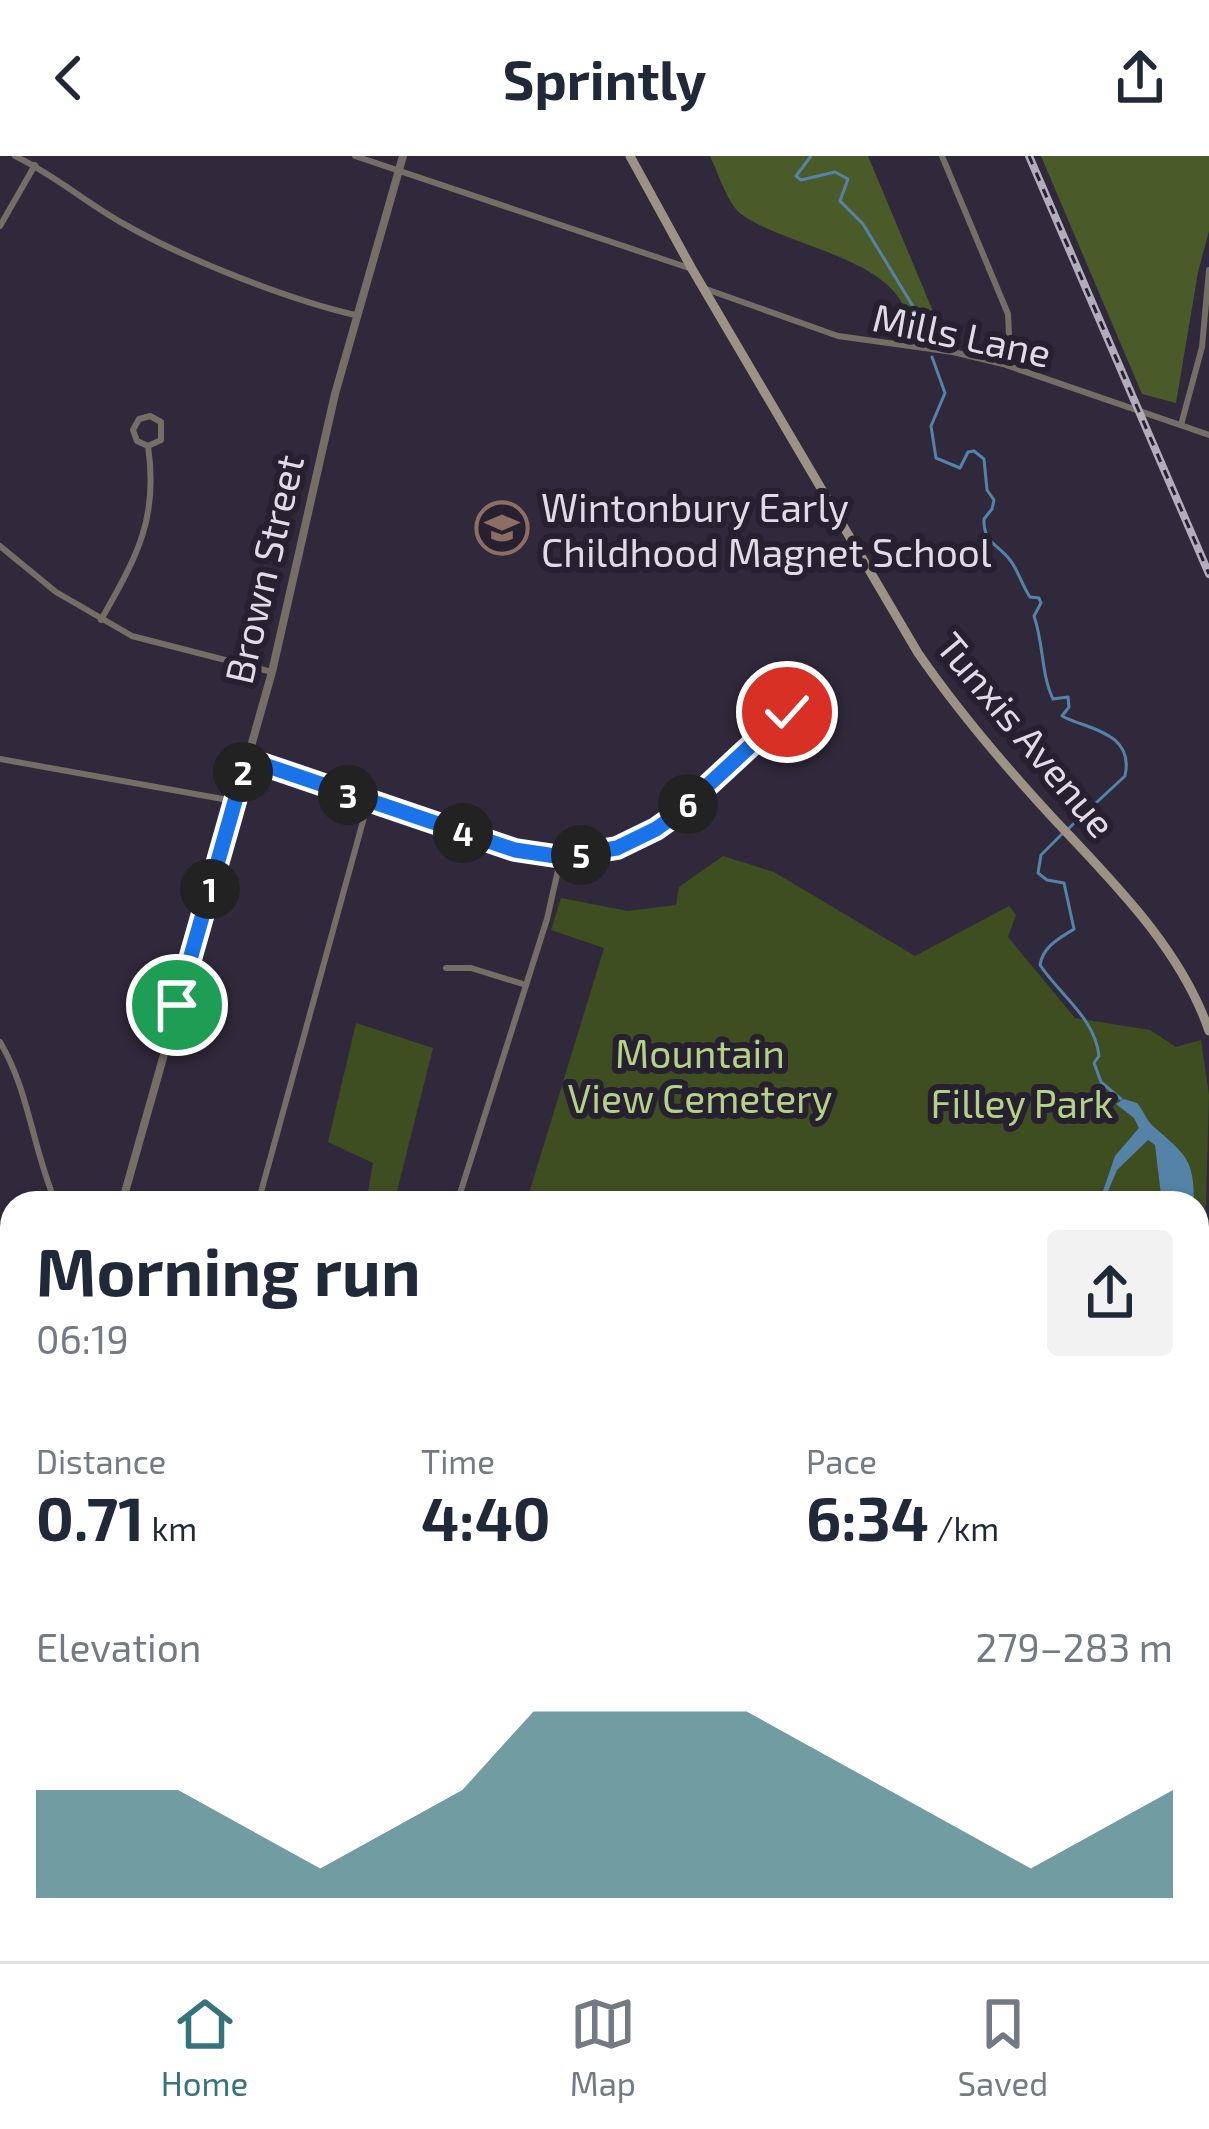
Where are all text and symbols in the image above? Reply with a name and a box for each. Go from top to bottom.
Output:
icon: back [36,45,102,111]
icon: share [1107,45,1173,111]
text: Sprintly [503,46,706,111]
street label: Mills Lane [869,292,1055,376]
street label: Brown Street [214,450,312,688]
place label: Wintonbury Early Childhood Magnet School [541,483,992,575]
school or university icon: Wintonbury Early Childhood Magnet School [474,500,530,556]
street label: Tunxis Avenue [928,622,1126,846]
pin [736,661,838,763]
icon: check [754,679,820,745]
pin: 2 [213,742,273,802]
text: 2 [233,752,253,792]
pin: 3 [318,765,378,825]
pin: 6 [658,774,718,834]
text: 3 [339,775,357,815]
text: 6 [678,784,698,824]
pin: 4 [433,803,493,863]
text: 4 [452,813,474,853]
pin: 5 [551,825,611,885]
text: 5 [572,835,590,875]
pin: 1 [180,859,240,919]
text: 1 [203,869,217,909]
pin [126,954,228,1056]
icon: arrive [144,972,210,1038]
park label: Mountain View Cemetery [568,1029,832,1121]
park label: Filley Park [931,1079,1114,1126]
text: Morning run [36,1230,421,1309]
button: share [1047,1230,1173,1356]
text: 06:19 [36,1315,129,1362]
text: Distance [36,1441,166,1481]
text: Time [421,1441,495,1481]
text: Pace [806,1441,877,1481]
text: 0.71 [36,1481,144,1553]
text: 4:40 [421,1481,551,1553]
text: 6:34 [806,1481,929,1553]
text: km [144,1508,197,1548]
text: /km [929,1508,999,1548]
text: Elevation [36,1623,201,1670]
text: 279–283 m [976,1623,1173,1670]
tab: Home [161,1991,248,2103]
tab: Map [570,1991,636,2103]
tab: Saved [958,1991,1048,2103]

